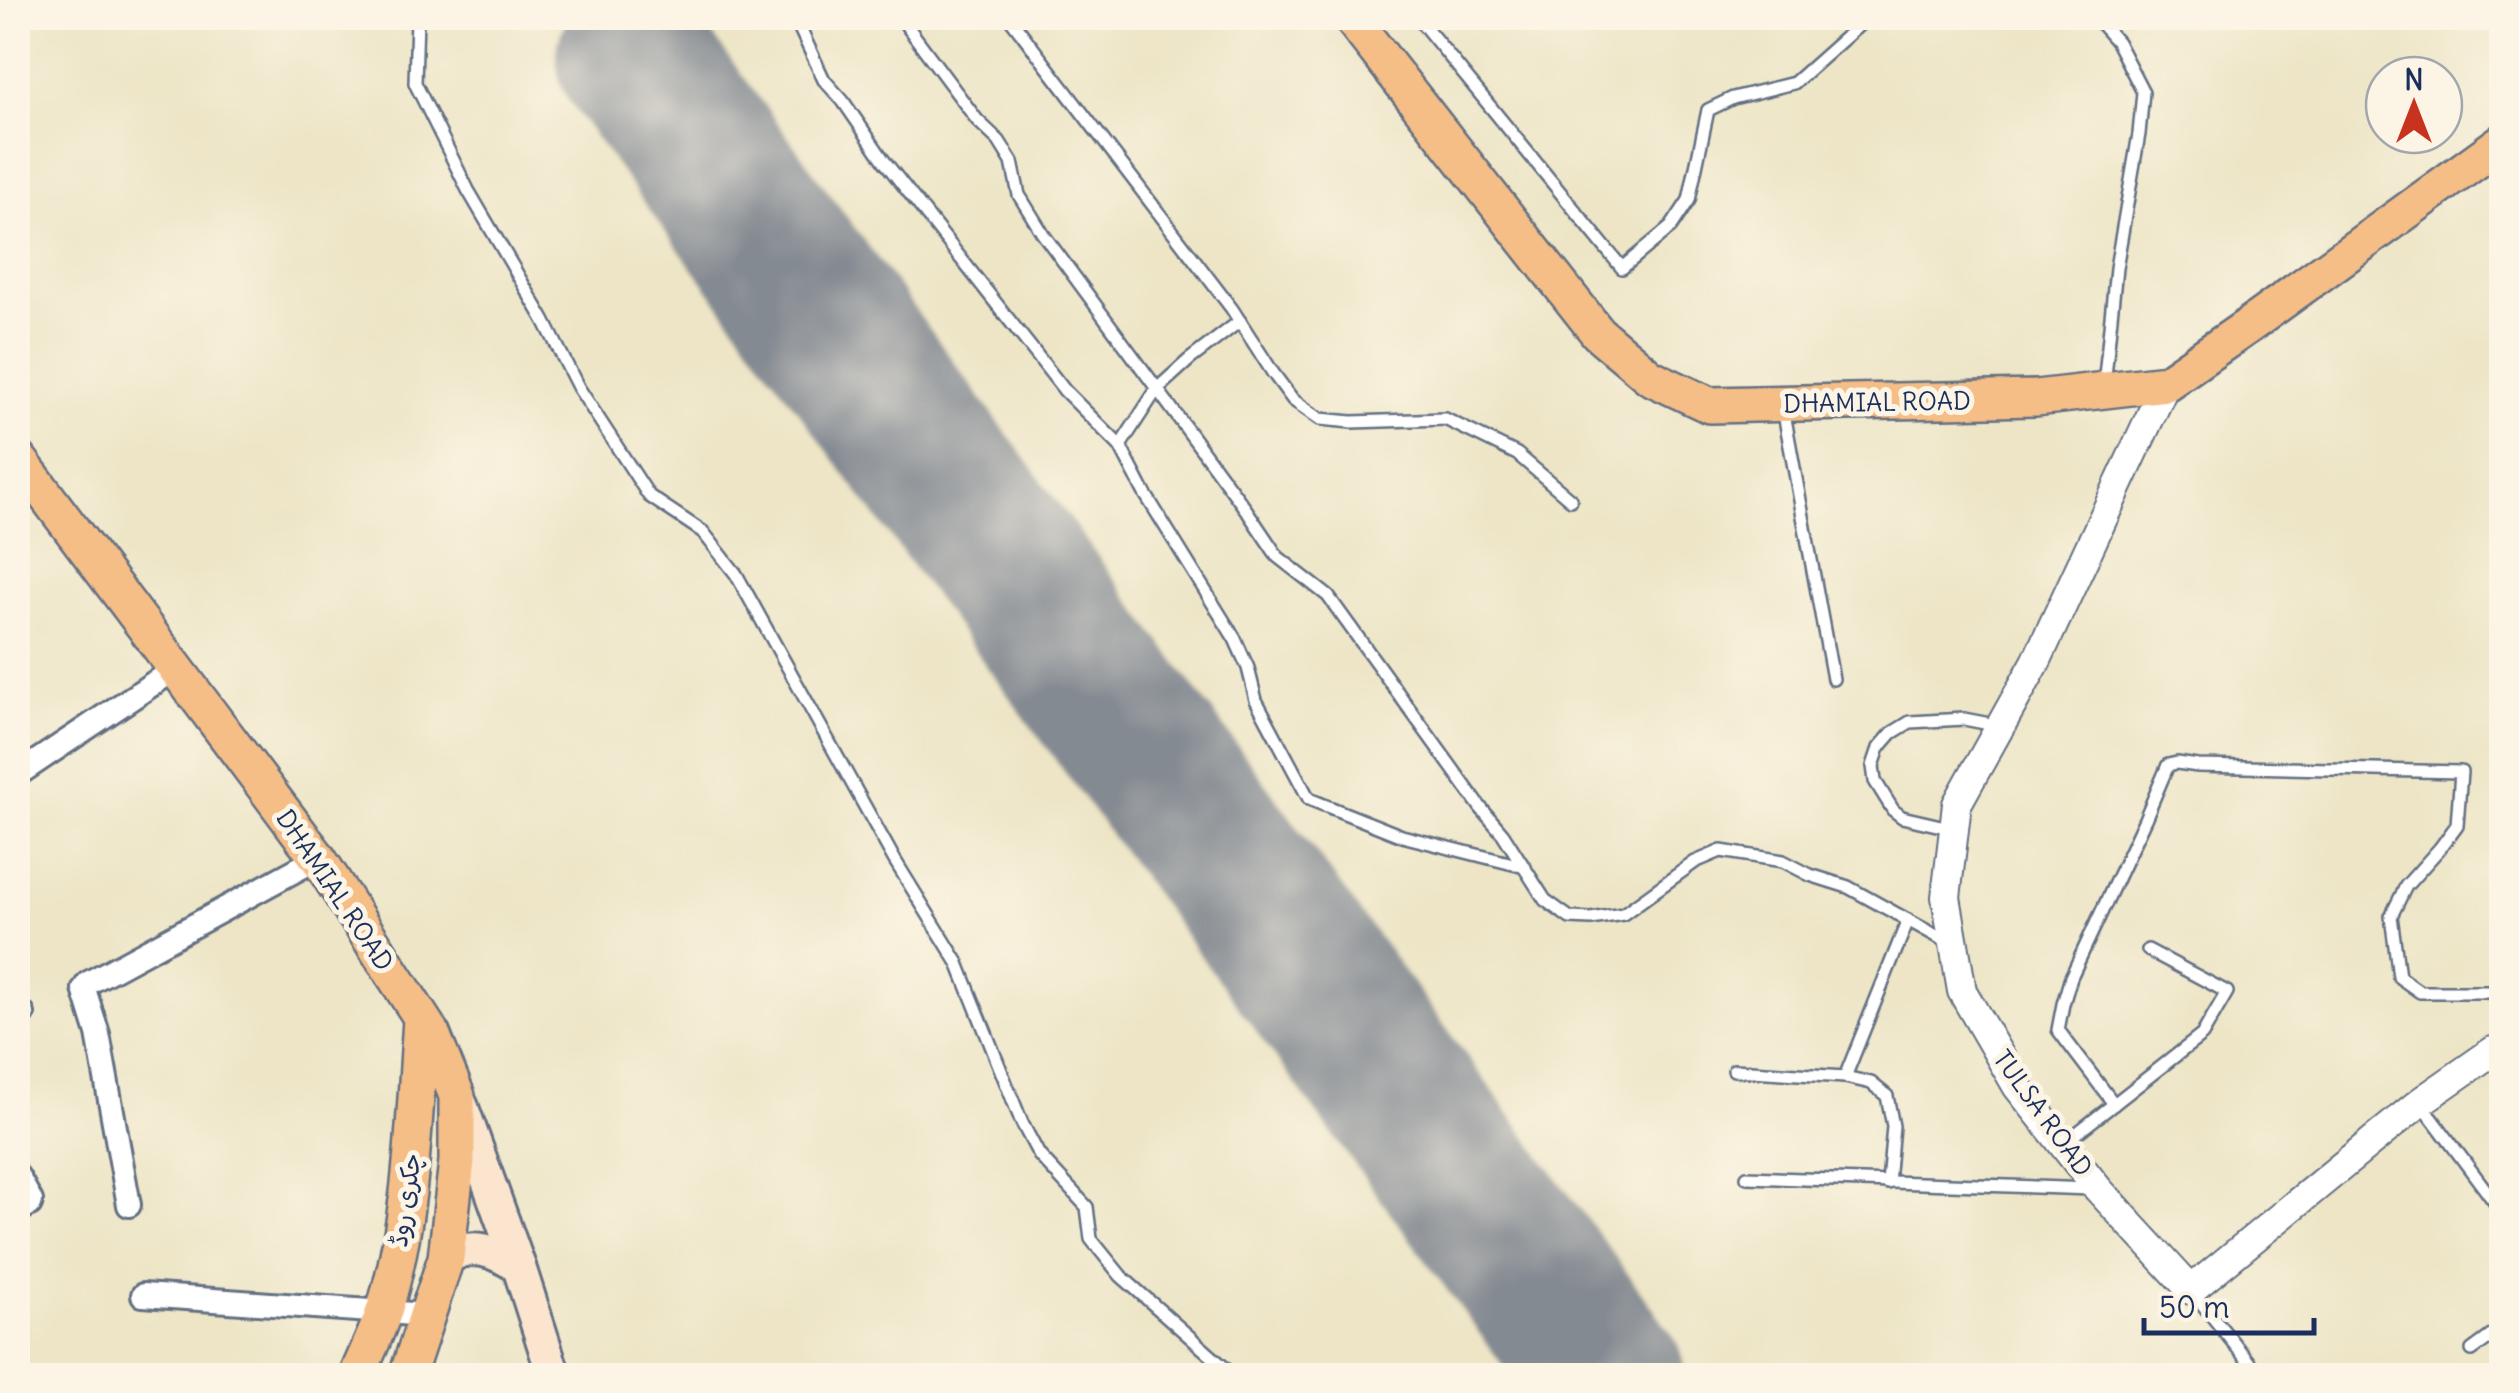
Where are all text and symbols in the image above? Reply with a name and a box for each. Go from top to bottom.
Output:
north arrow [2364,55,2464,155]
text: N [2404,62,2424,98]
street label: DHAMIAL ROAD [1783,384,1971,420]
street label: DHAMIAL ROAD [269,803,401,977]
street label: TULSA ROAD [1986,1044,2100,1182]
street label: چکری روڈ [382,1151,428,1249]
scale bar [2144,1273,2314,1335]
text: 50 m [2159,1288,2229,1326]

